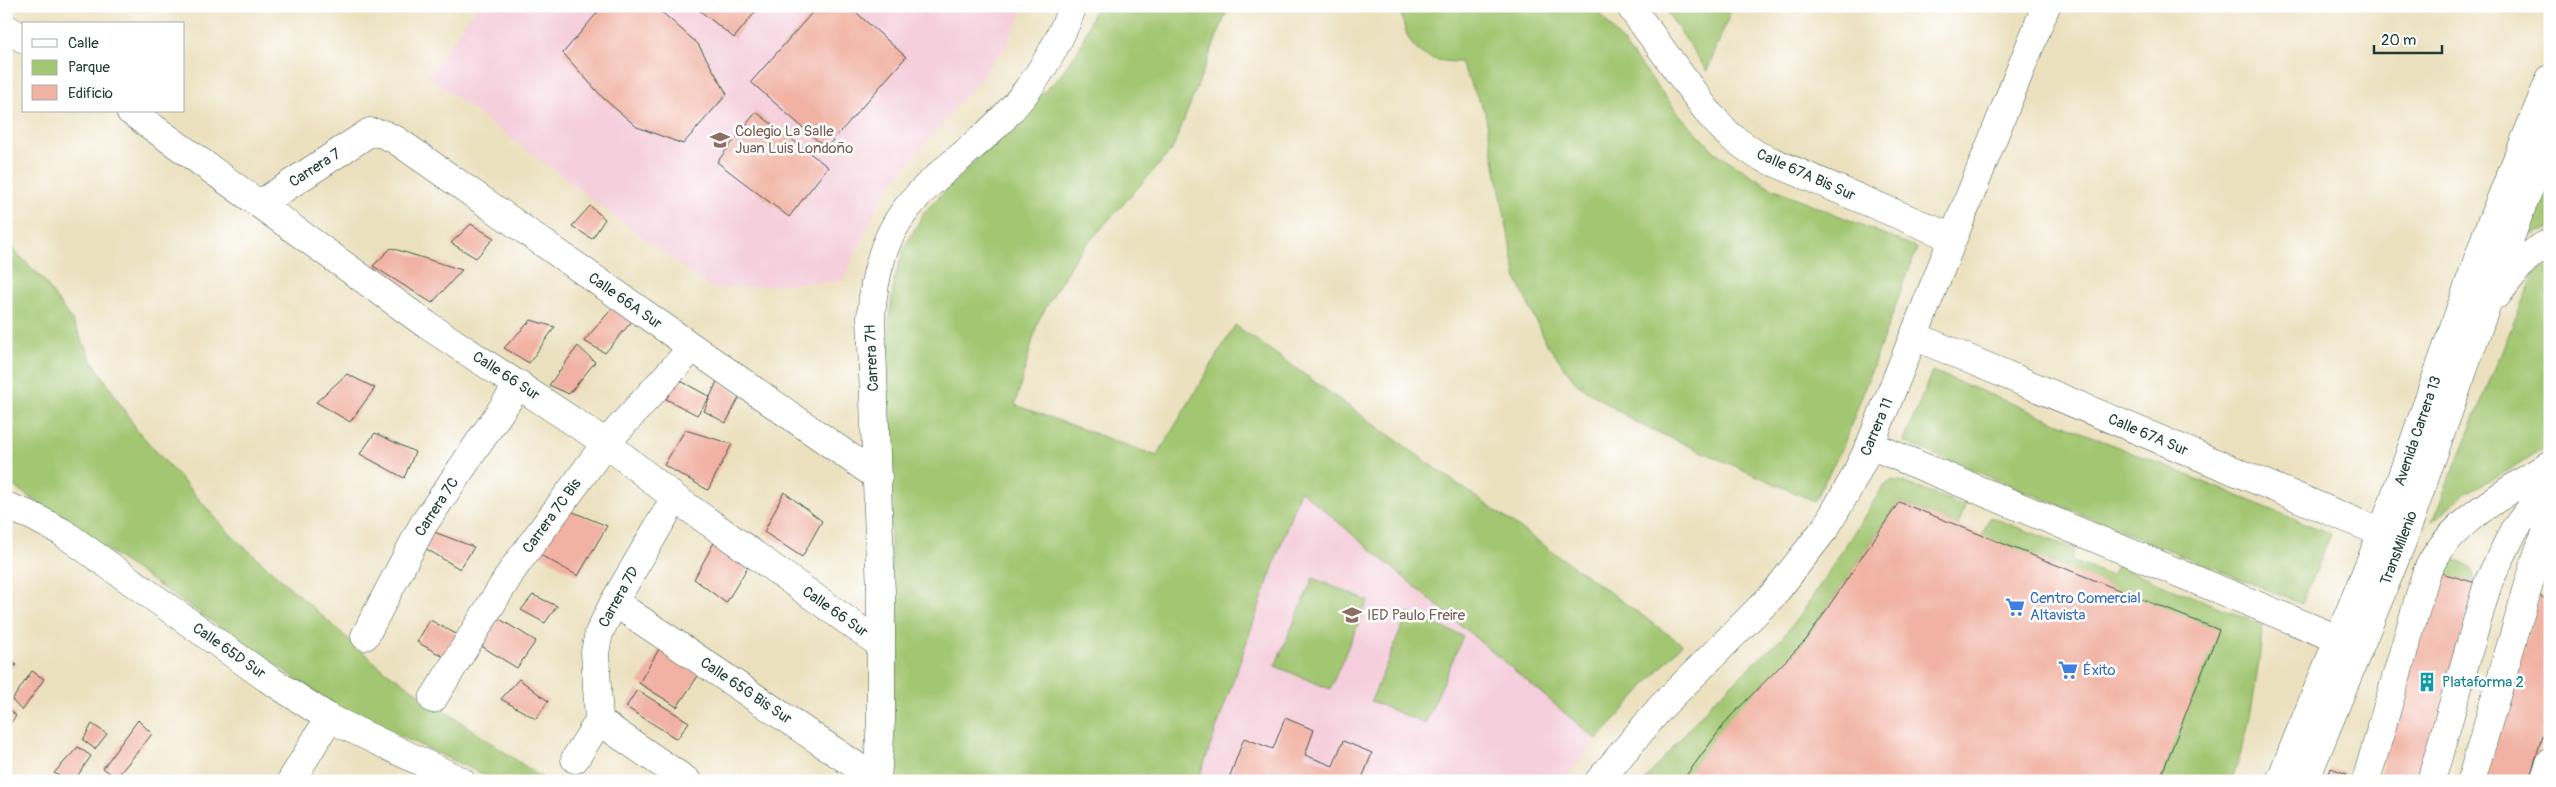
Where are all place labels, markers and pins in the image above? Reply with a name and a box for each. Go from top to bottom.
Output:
place label: Colegio La Salle Juan Luis Londoño [735,122,853,158]
school or university icon: Colegio La Salle Juan Luis Londoño [709,129,731,151]
place label: Centro Comercial Altavista [2030,589,2141,625]
supermarket icon: Centro Comercial Altavista [2004,596,2026,618]
school or university icon: IED Paulo Freire [1341,604,1363,626]
place label: IED Paulo Freire [1367,606,1466,625]
supermarket icon: Éxito [2057,659,2079,681]
place label: Éxito [2083,661,2116,680]
building icon: Plataforma 2 [2416,671,2438,693]
place label: Plataforma 2 [2442,673,2524,692]

